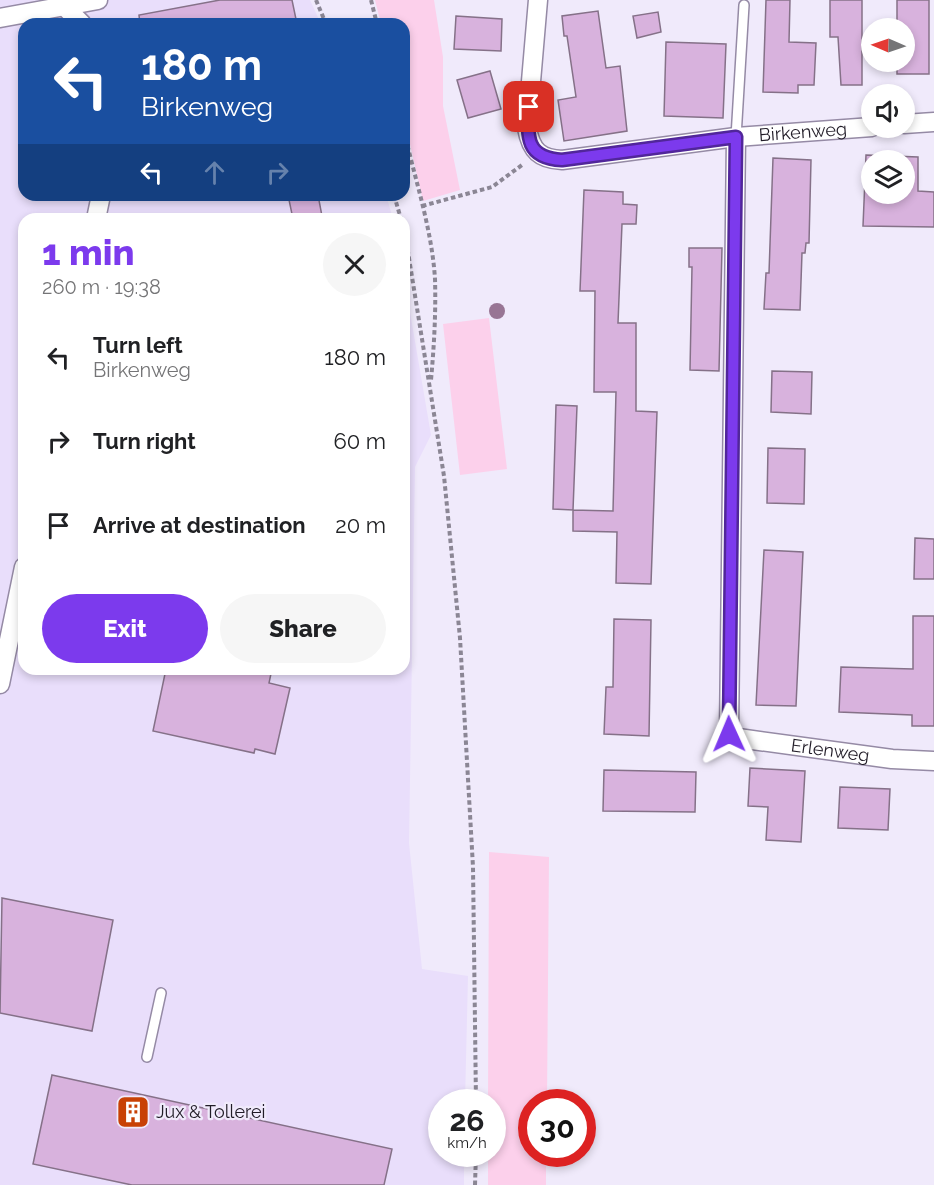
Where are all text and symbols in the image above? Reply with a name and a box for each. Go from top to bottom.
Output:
north arrow [861,18,915,72]
map controls [861,18,915,204]
text: 180 m [141,41,262,90]
icon: left [42,42,120,120]
pin [503,81,554,132]
button: sound [861,84,915,138]
icon: arrive [512,90,545,123]
text: Birkenweg [141,91,273,122]
street label: Birkenweg [758,118,848,145]
button: layers [861,150,915,204]
icon: left [135,156,168,189]
icon: ahead [198,156,231,189]
icon: right [261,156,294,189]
text: 1 min [42,231,134,273]
button: close [323,233,386,296]
text: 260 m · 19:38 [42,275,161,299]
text: Turn left [93,332,183,358]
icon: left [42,341,75,374]
text: 180 m [324,344,386,370]
text: Birkenweg [93,358,191,382]
icon: right [42,425,75,458]
text: Turn right [93,428,196,454]
text: 60 m [333,428,386,454]
icon: arrive [42,509,75,542]
text: Arrive at destination [93,512,306,538]
text: 20 m [335,512,386,538]
button: Exit [42,594,208,663]
button: Share [220,594,386,663]
position arrow [697,702,761,766]
street label: Erlenweg [790,734,871,766]
speed limit sign: 30 [518,1089,596,1167]
building icon: Jux & Tollerei [115,1094,151,1130]
place label: Jux & Tollerei [156,1101,266,1122]
text: 26 [449,1103,485,1138]
text: km/h [447,1134,487,1152]

